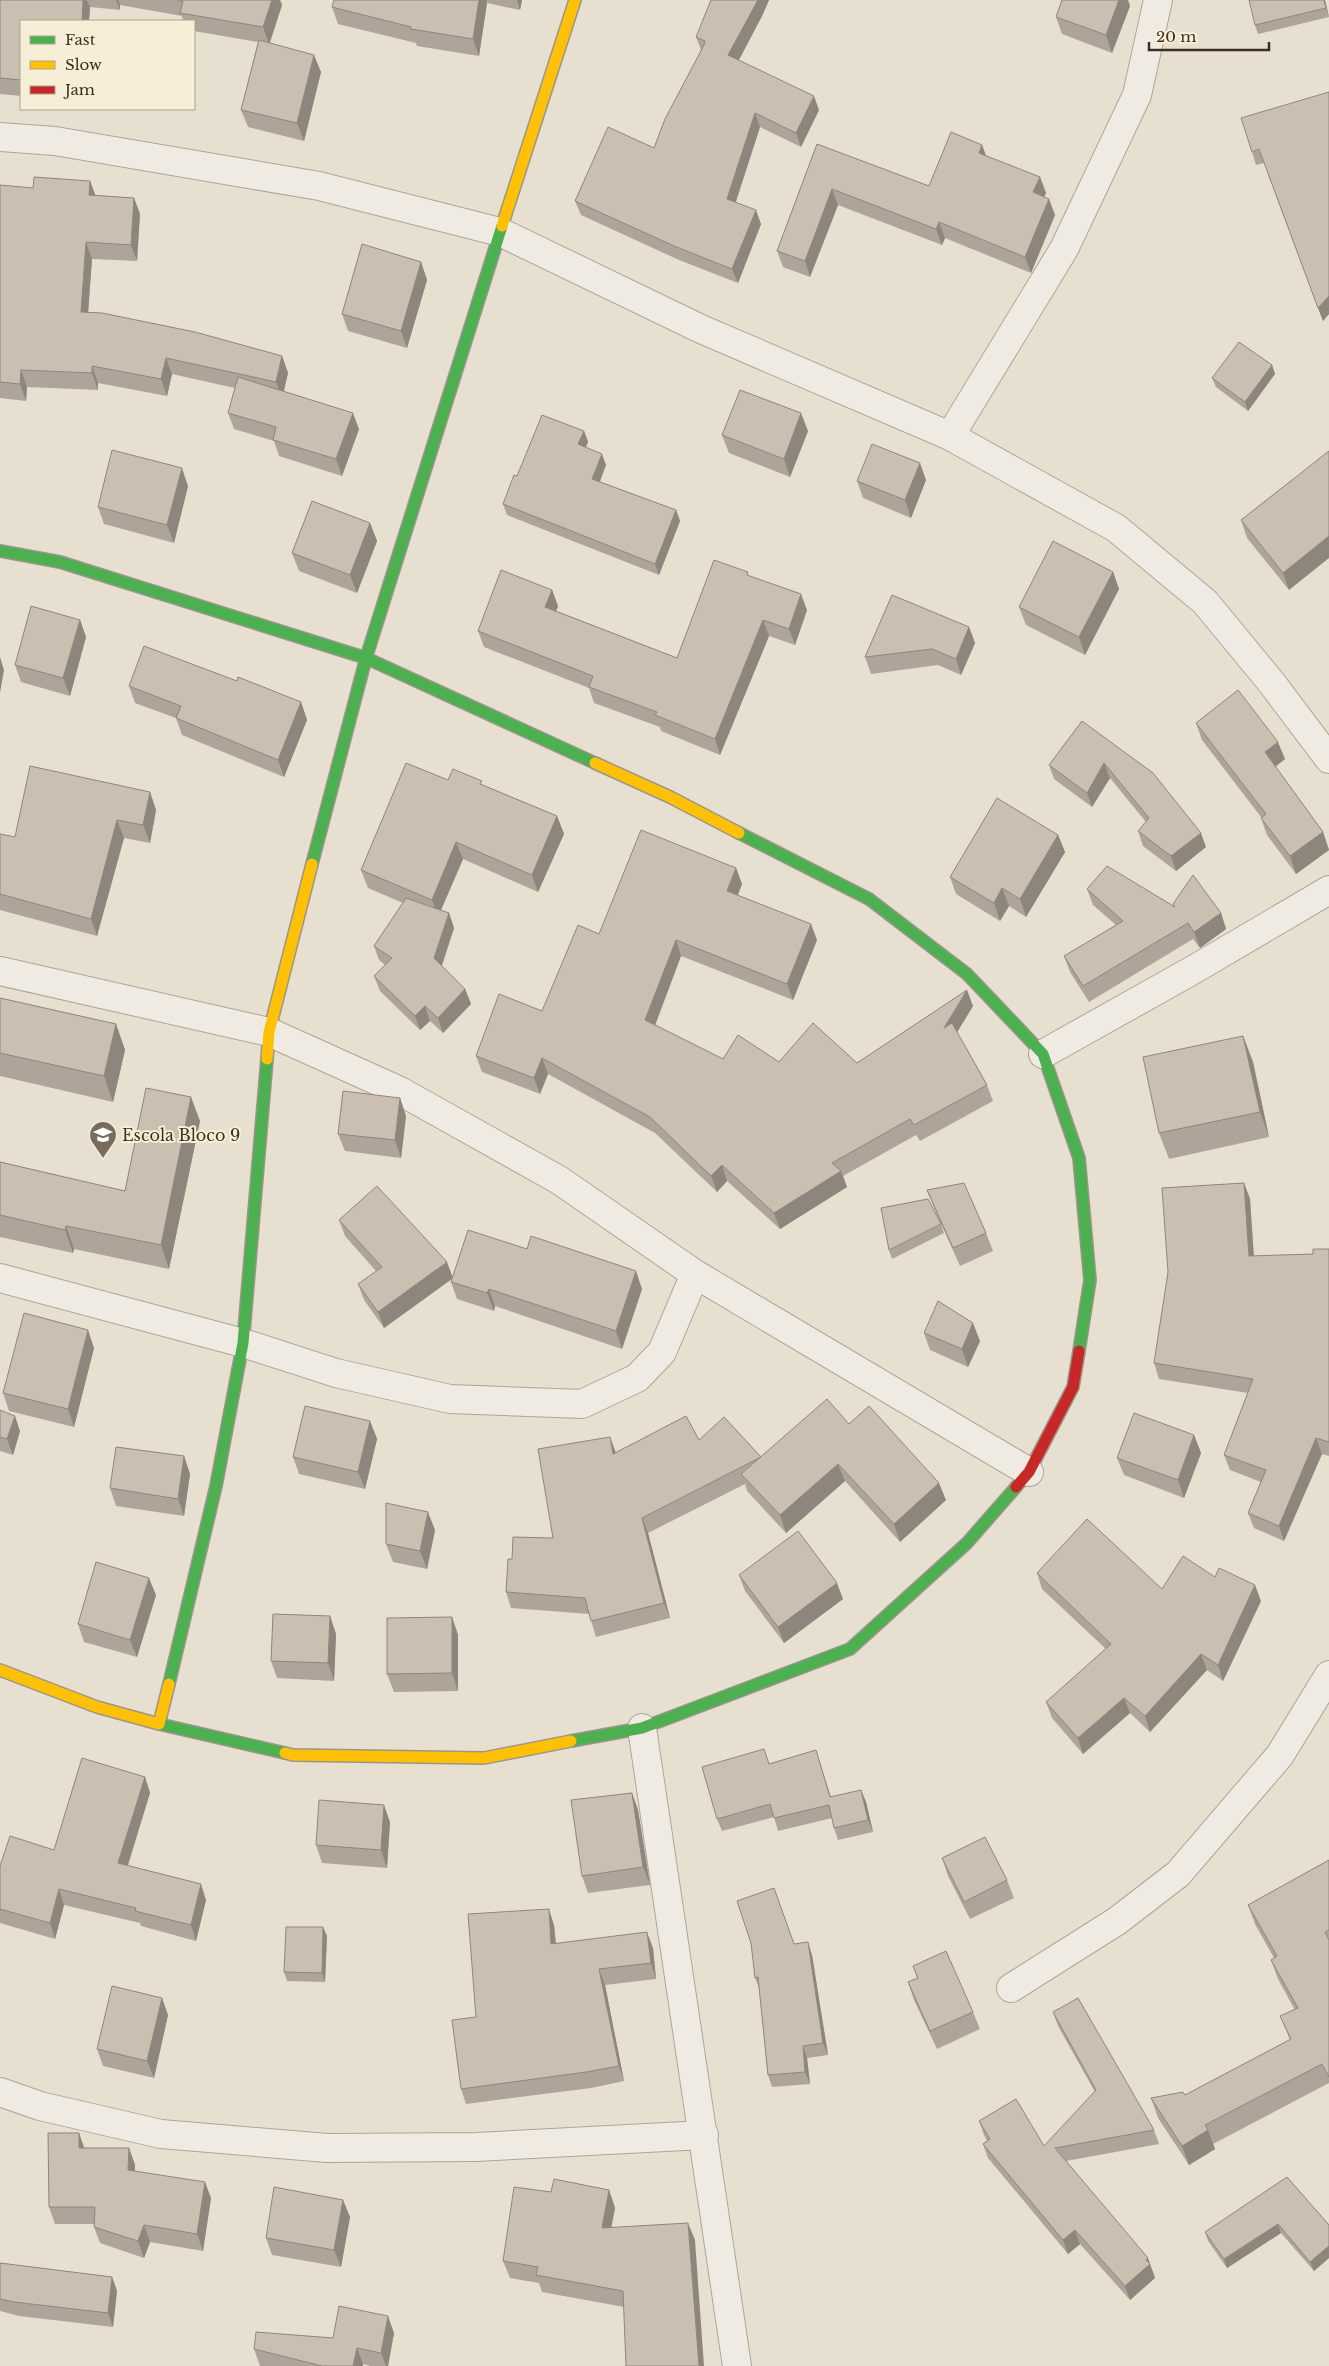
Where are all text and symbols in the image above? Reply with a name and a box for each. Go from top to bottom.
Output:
legend [20,20,195,110]
scale bar [1149,20,1269,52]
text: 20 m [1156,27,1196,46]
text: Fast [65,30,96,49]
text: Slow [65,55,102,74]
text: Jam [63,80,95,99]
school or university icon: Escola Bloco 9 [88,1120,118,1159]
place label: Escola Bloco 9 [122,1125,240,1145]

